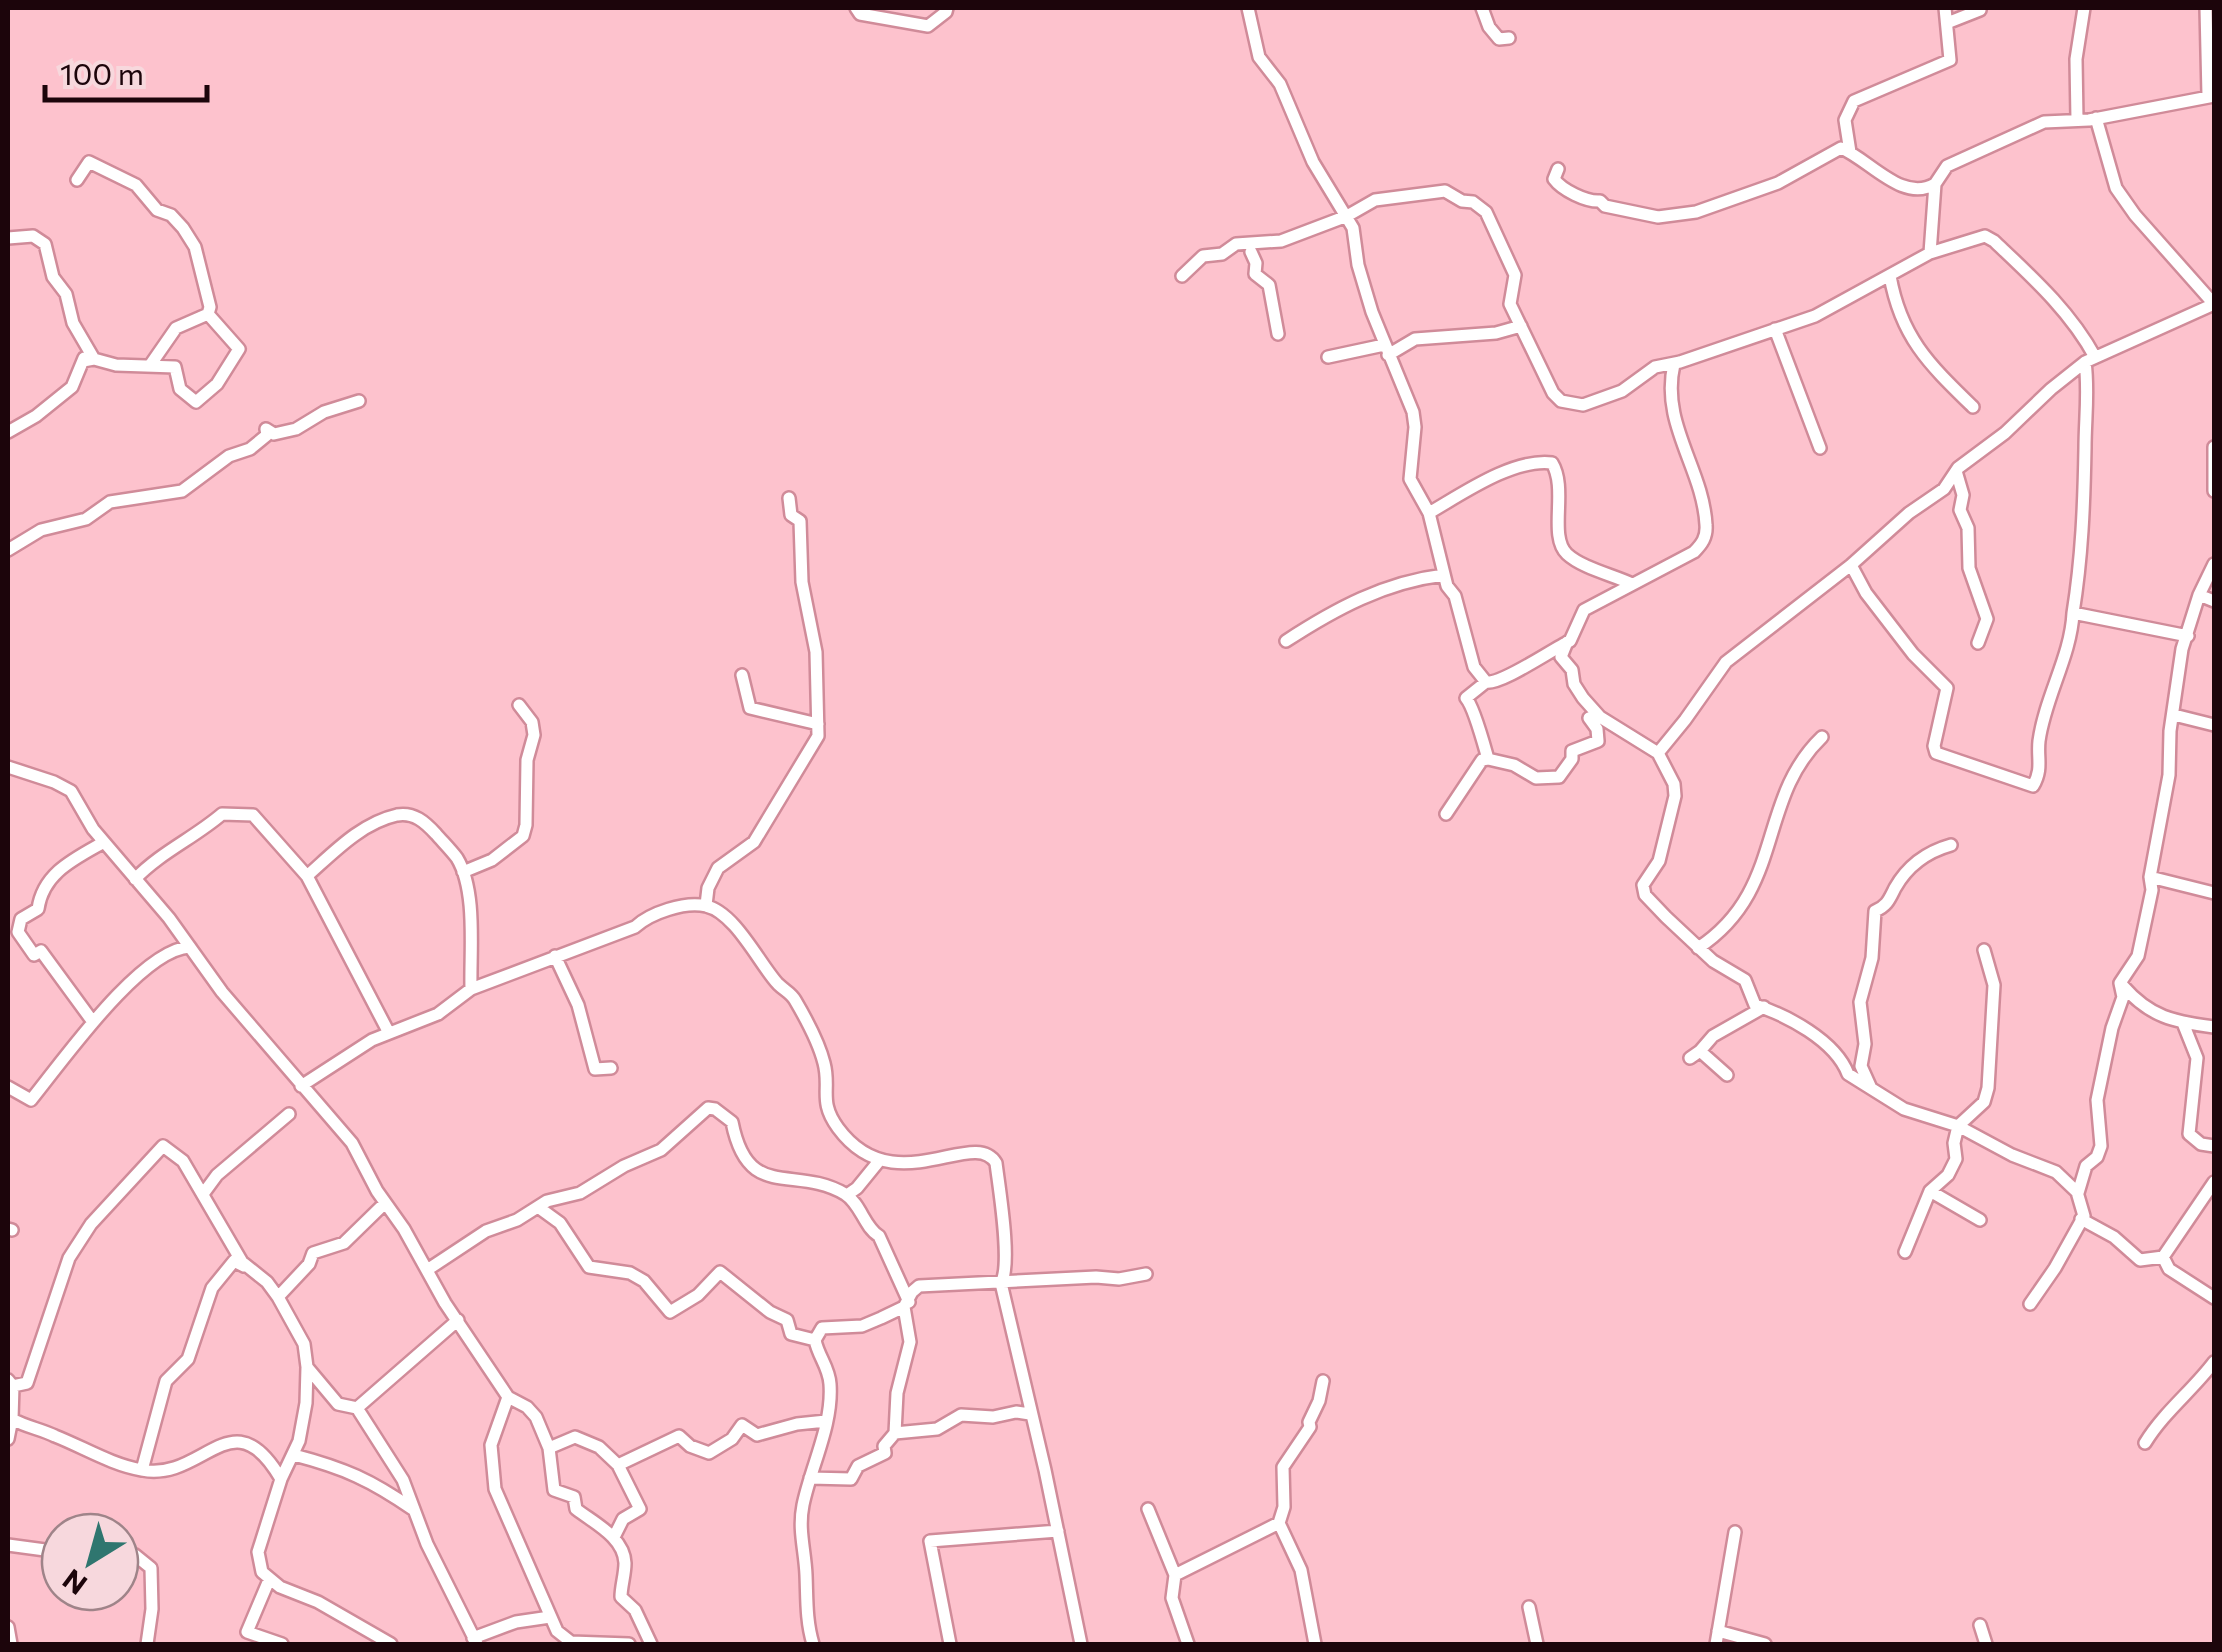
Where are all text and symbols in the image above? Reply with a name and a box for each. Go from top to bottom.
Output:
scale bar [45,40,208,102]
text: 100 m [60,54,144,91]
north arrow [40,1512,140,1612]
text: N [56,1563,93,1603]

